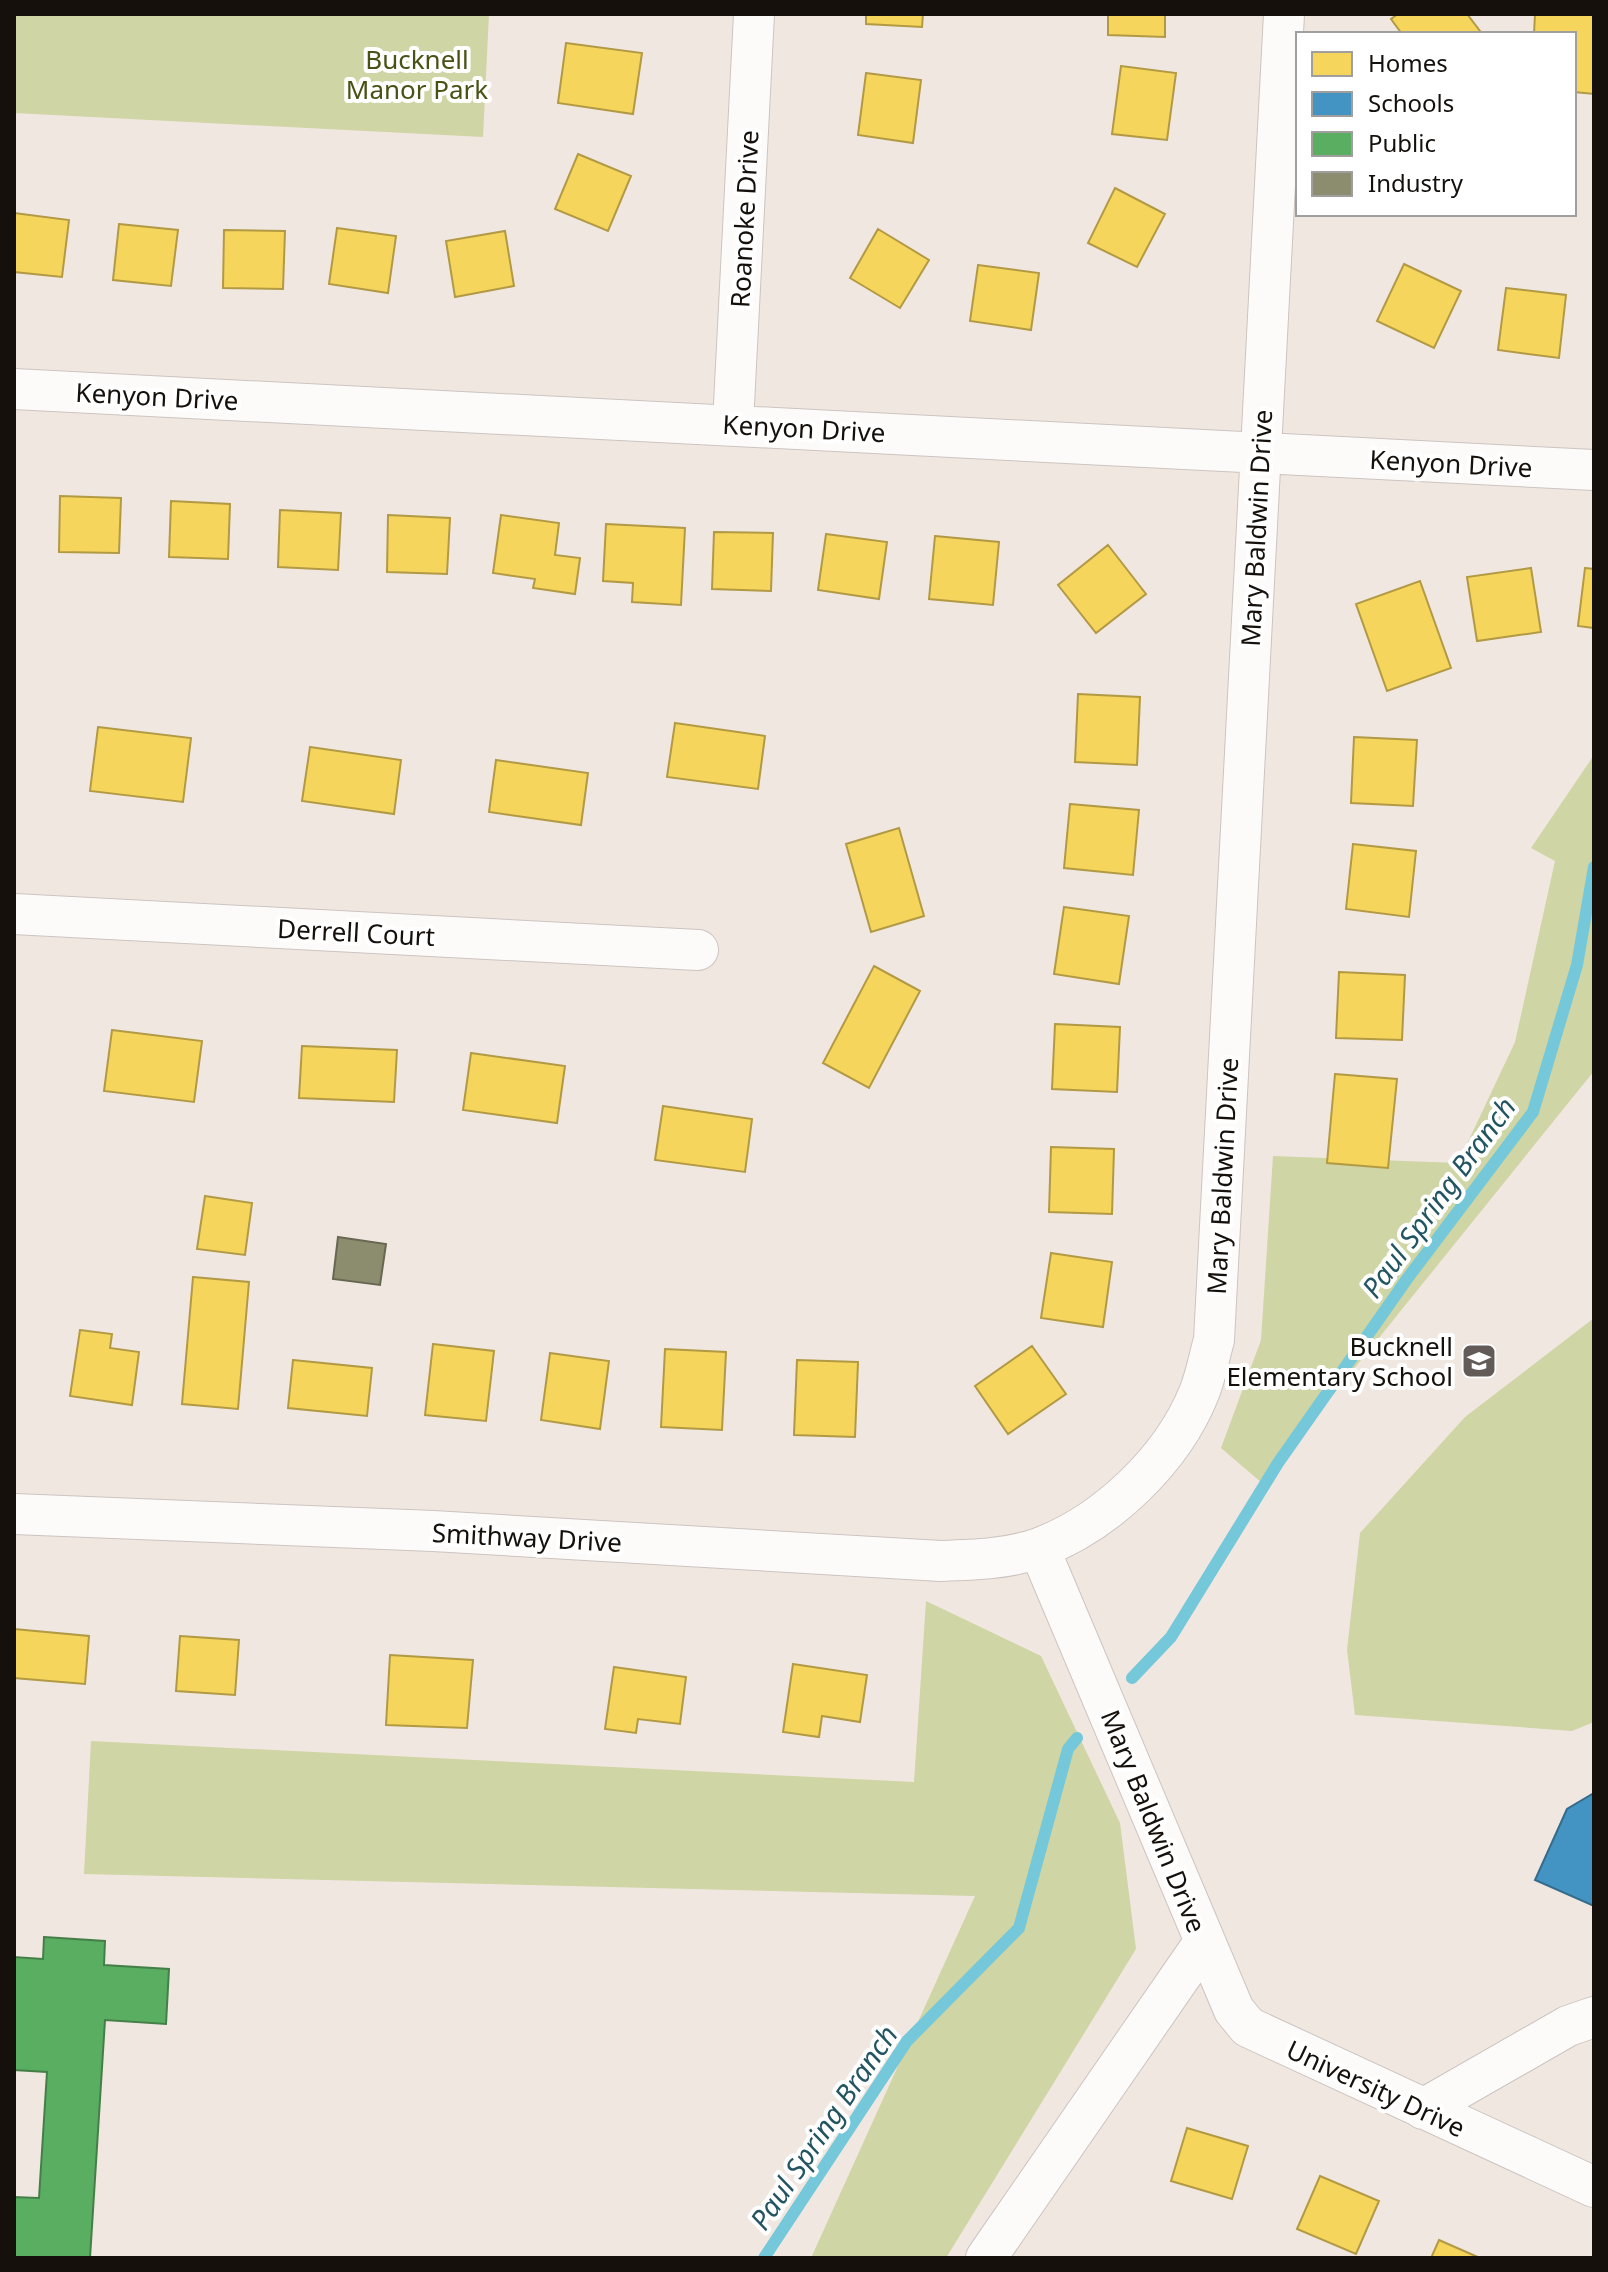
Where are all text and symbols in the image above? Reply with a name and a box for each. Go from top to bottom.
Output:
legend [1296,32,1576,216]
park label: Bucknell Manor Park [346,41,488,107]
text: Homes [1368,46,1448,79]
text: Schools [1368,86,1454,119]
text: Public [1368,126,1436,159]
street label: Roanoke Drive [721,129,767,309]
text: Industry [1368,166,1464,199]
street label: Kenyon Drive [75,374,239,418]
street label: Kenyon Drive [722,406,886,450]
street label: Mary Baldwin Drive [1232,409,1280,647]
street label: Kenyon Drive [1369,441,1533,485]
street label: Derrell Court [276,910,436,954]
street label: Mary Baldwin Drive [1198,1057,1246,1295]
water label: Paul Spring Branch [1352,1089,1524,1305]
place label: Bucknell Elementary School [1226,1328,1453,1394]
school or university icon: Bucknell Elementary School [1460,1342,1498,1380]
street label: Smithway Drive [431,1514,623,1560]
street label: Mary Baldwin Drive [1093,1704,1215,1938]
water label: Paul Spring Branch [740,2017,906,2237]
street label: University Drive [1281,2031,1471,2145]

